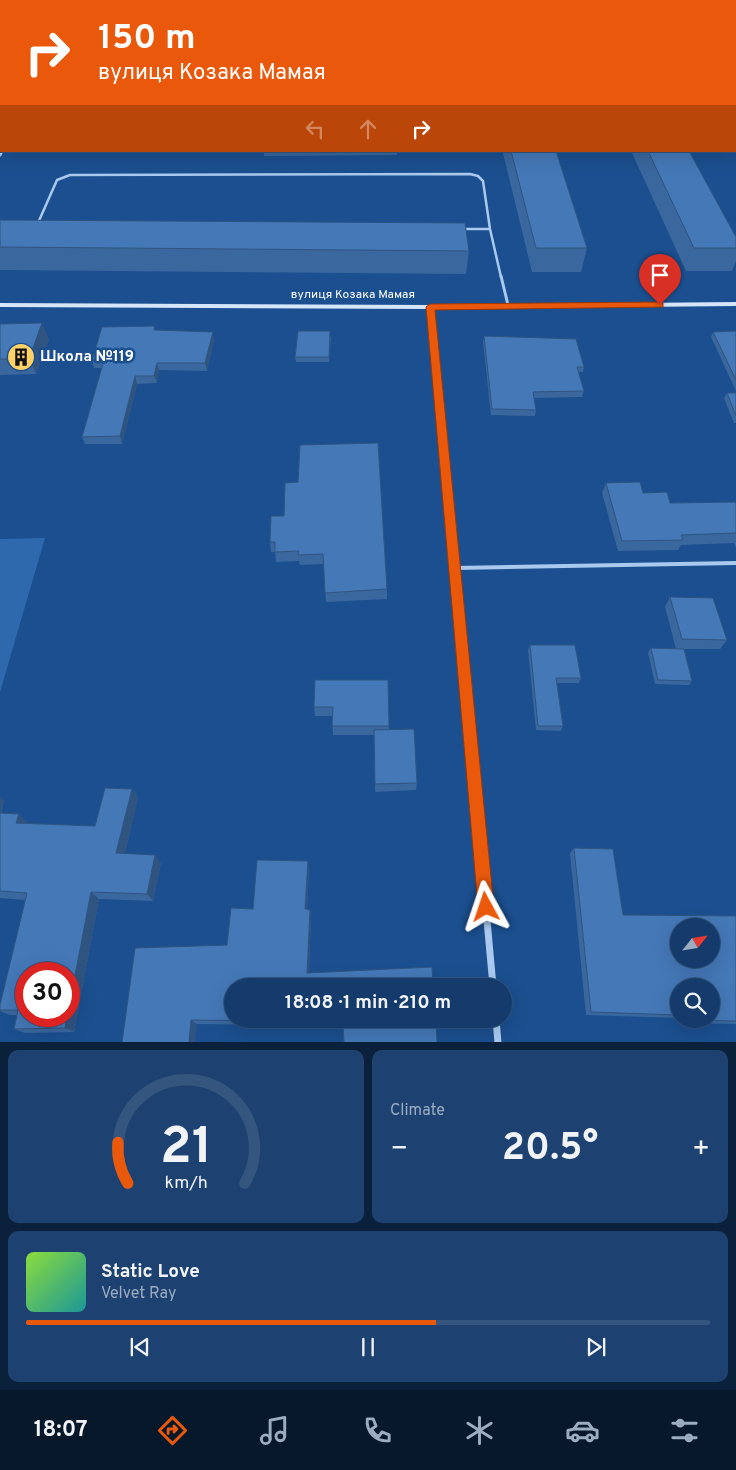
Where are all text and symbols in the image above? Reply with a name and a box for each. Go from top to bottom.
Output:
text: 150 m [98,17,196,61]
icon: right [15,20,80,85]
text: вулиця Козака Мамая [98,60,326,87]
icon: left [301,115,329,143]
icon: ahead [354,115,382,143]
icon: right [407,115,435,143]
pin [639,254,681,305]
icon: arrive [646,261,674,289]
street label: вулиця Козака Мамая [291,287,415,303]
building icon: Школа №119 [6,342,36,372]
place label: Школа №119 [40,348,134,367]
position arrow [459,880,511,932]
north arrow [670,918,720,968]
map controls [670,918,720,1028]
speed limit sign: 30 [15,962,80,1027]
button: search [670,978,720,1028]
text: 18:08 · 1 min · 210 m [285,991,451,1015]
text: Climate [390,1101,445,1121]
text: 21 [160,1116,212,1182]
text: 20.5° [502,1125,598,1174]
text: − [390,1132,408,1168]
text: + [692,1132,710,1168]
text: km/h [164,1172,208,1195]
text: Static Love [101,1260,200,1284]
text: Velvet Ray [101,1284,176,1304]
icon: previous [126,1333,154,1361]
icon: pause [354,1333,382,1361]
icon: next [582,1333,610,1361]
icon: directions [155,1413,190,1448]
icon: music [257,1413,292,1448]
icon: phone [360,1413,395,1448]
icon: climate [462,1413,497,1448]
icon: car [565,1413,600,1448]
icon: filters [667,1413,702,1448]
text: 18:07 [34,1417,88,1444]

